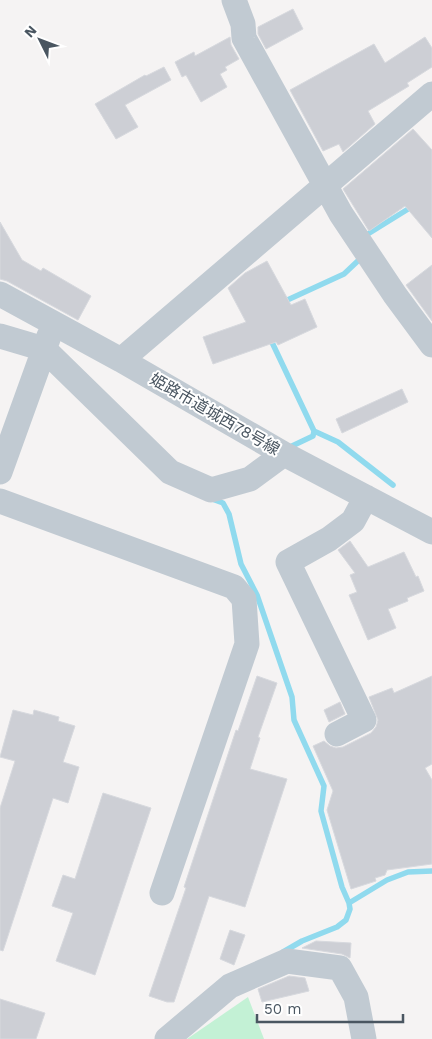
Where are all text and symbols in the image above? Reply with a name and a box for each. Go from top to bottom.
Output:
north arrow [15,15,65,65]
text: N [21,22,40,41]
street label: 姫路市道城西78号線 [147,369,283,459]
scale bar [257,992,403,1024]
text: 50 m [264,1000,301,1018]

